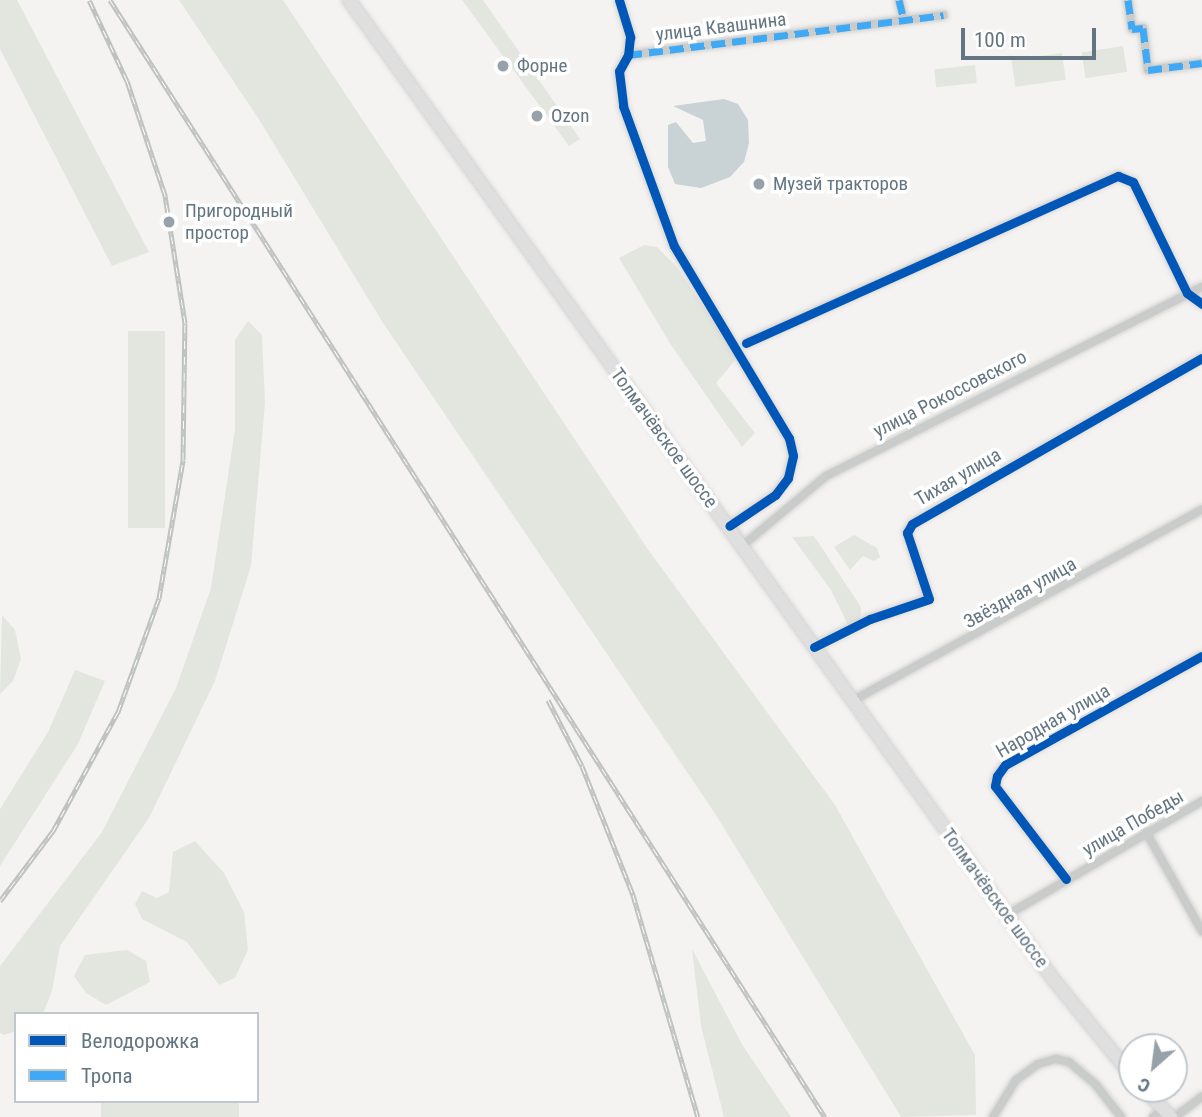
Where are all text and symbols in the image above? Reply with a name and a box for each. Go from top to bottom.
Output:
street label: улица Квашнина [655,8,787,46]
scale bar [964,14,1099,58]
text: 100 m [974,28,1026,52]
place label: Форне [517,55,567,77]
marker: Форне [495,58,511,74]
place label: Ozon [551,105,589,127]
marker: Ozon [529,108,545,124]
place label: Музей тракторов [773,173,908,195]
marker: Музей тракторов [751,176,767,192]
place label: Пригородный простор [185,200,293,244]
marker: Пригородный простор [159,212,179,232]
street label: улица Рокоссовского [870,345,1030,443]
street label: Толмачёвское шоссе [606,364,722,512]
street label: Тихая улица [911,443,1005,511]
street label: Звёздная улица [960,553,1080,633]
street label: Народная улица [992,679,1114,763]
street label: улица Победы [1078,785,1188,861]
street label: Толмачёвское шоссе [937,824,1053,972]
legend [14,1012,259,1103]
text: Велодорожка [81,1029,199,1053]
north arrow [1118,1033,1188,1103]
text: Тропа [81,1064,132,1088]
text: С [1134,1073,1154,1098]

